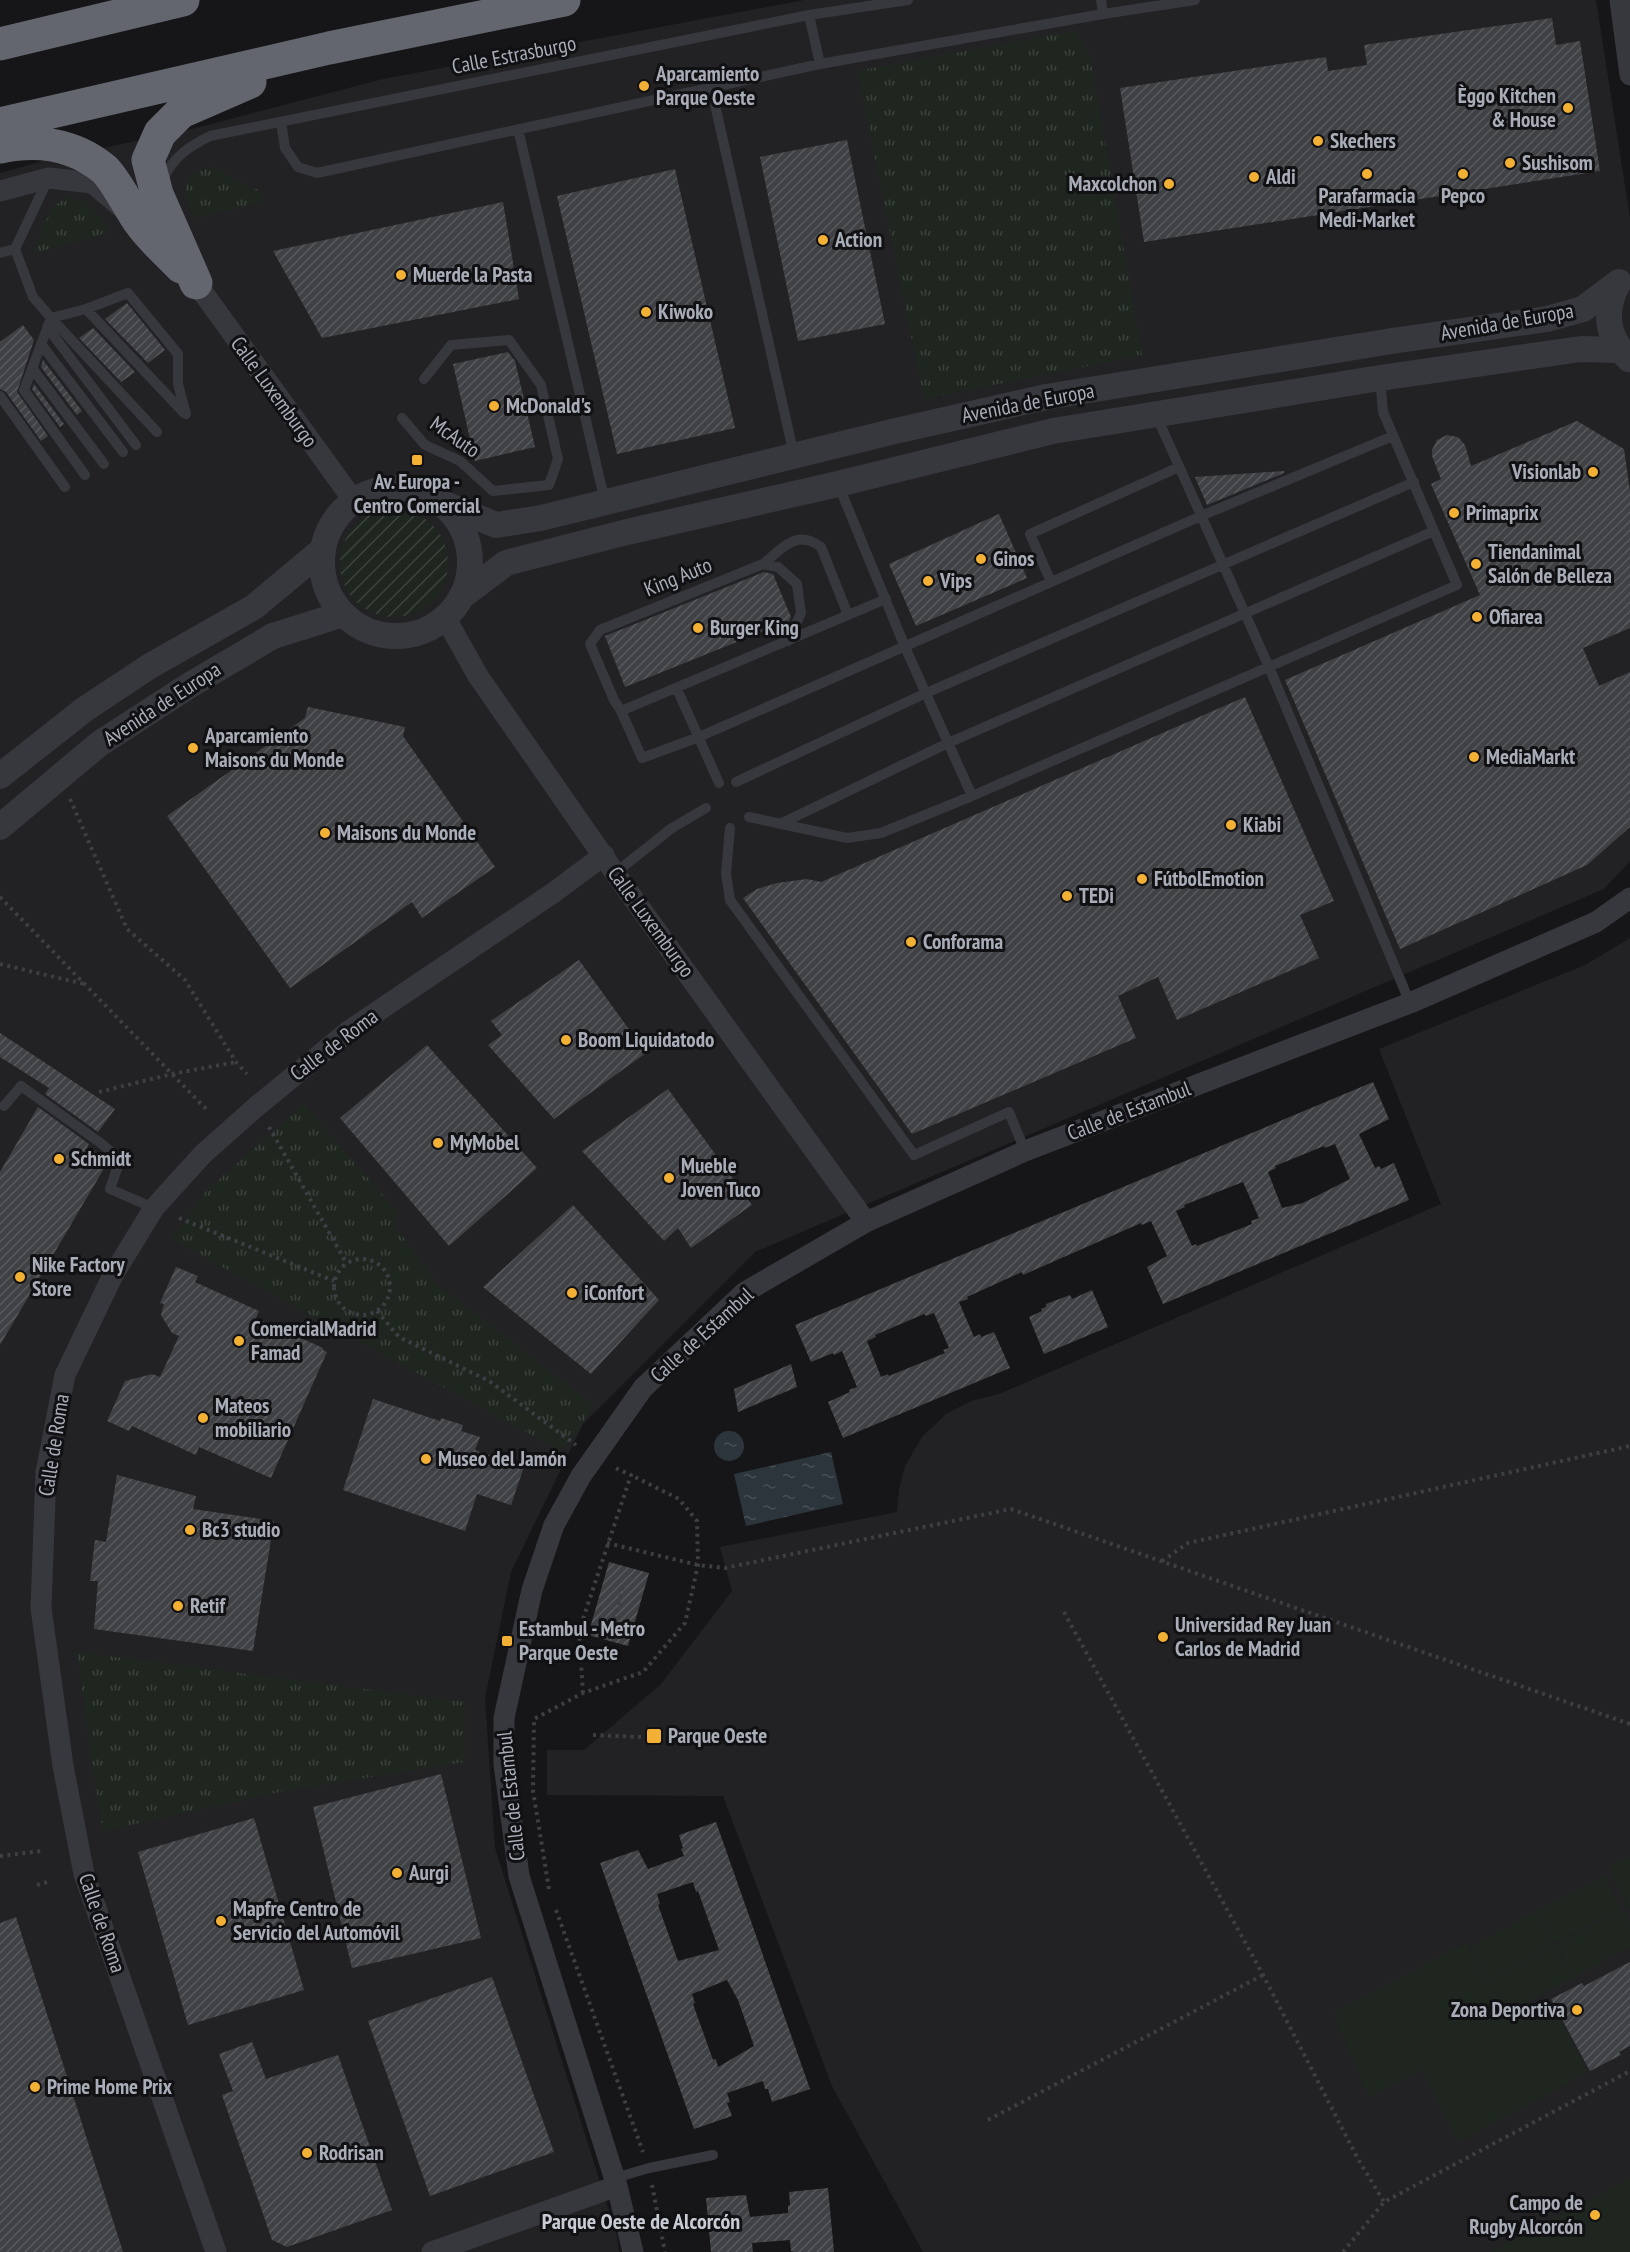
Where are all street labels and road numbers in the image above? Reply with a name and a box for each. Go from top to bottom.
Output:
street label: Calle Estrasburgo [450,29,578,80]
street label: Avenida de Europa [1438,297,1576,346]
street label: Calle Luxemburgo [225,331,324,453]
street label: Avenida de Europa [959,376,1097,429]
street label: McAuto [425,410,485,463]
street label: King Auto [640,551,716,602]
street label: Avenida de Europa [98,656,225,752]
street label: Calle Luxemburgo [602,861,701,983]
street label: Calle de Roma [284,1003,383,1086]
street label: Calle de Estambul [1063,1075,1194,1146]
street label: Calle de Estambul [644,1281,759,1388]
street label: Calle de Roma [32,1392,75,1498]
street label: Calle de Estambul [490,1730,531,1862]
street label: Calle de Roma [73,1870,132,1976]

